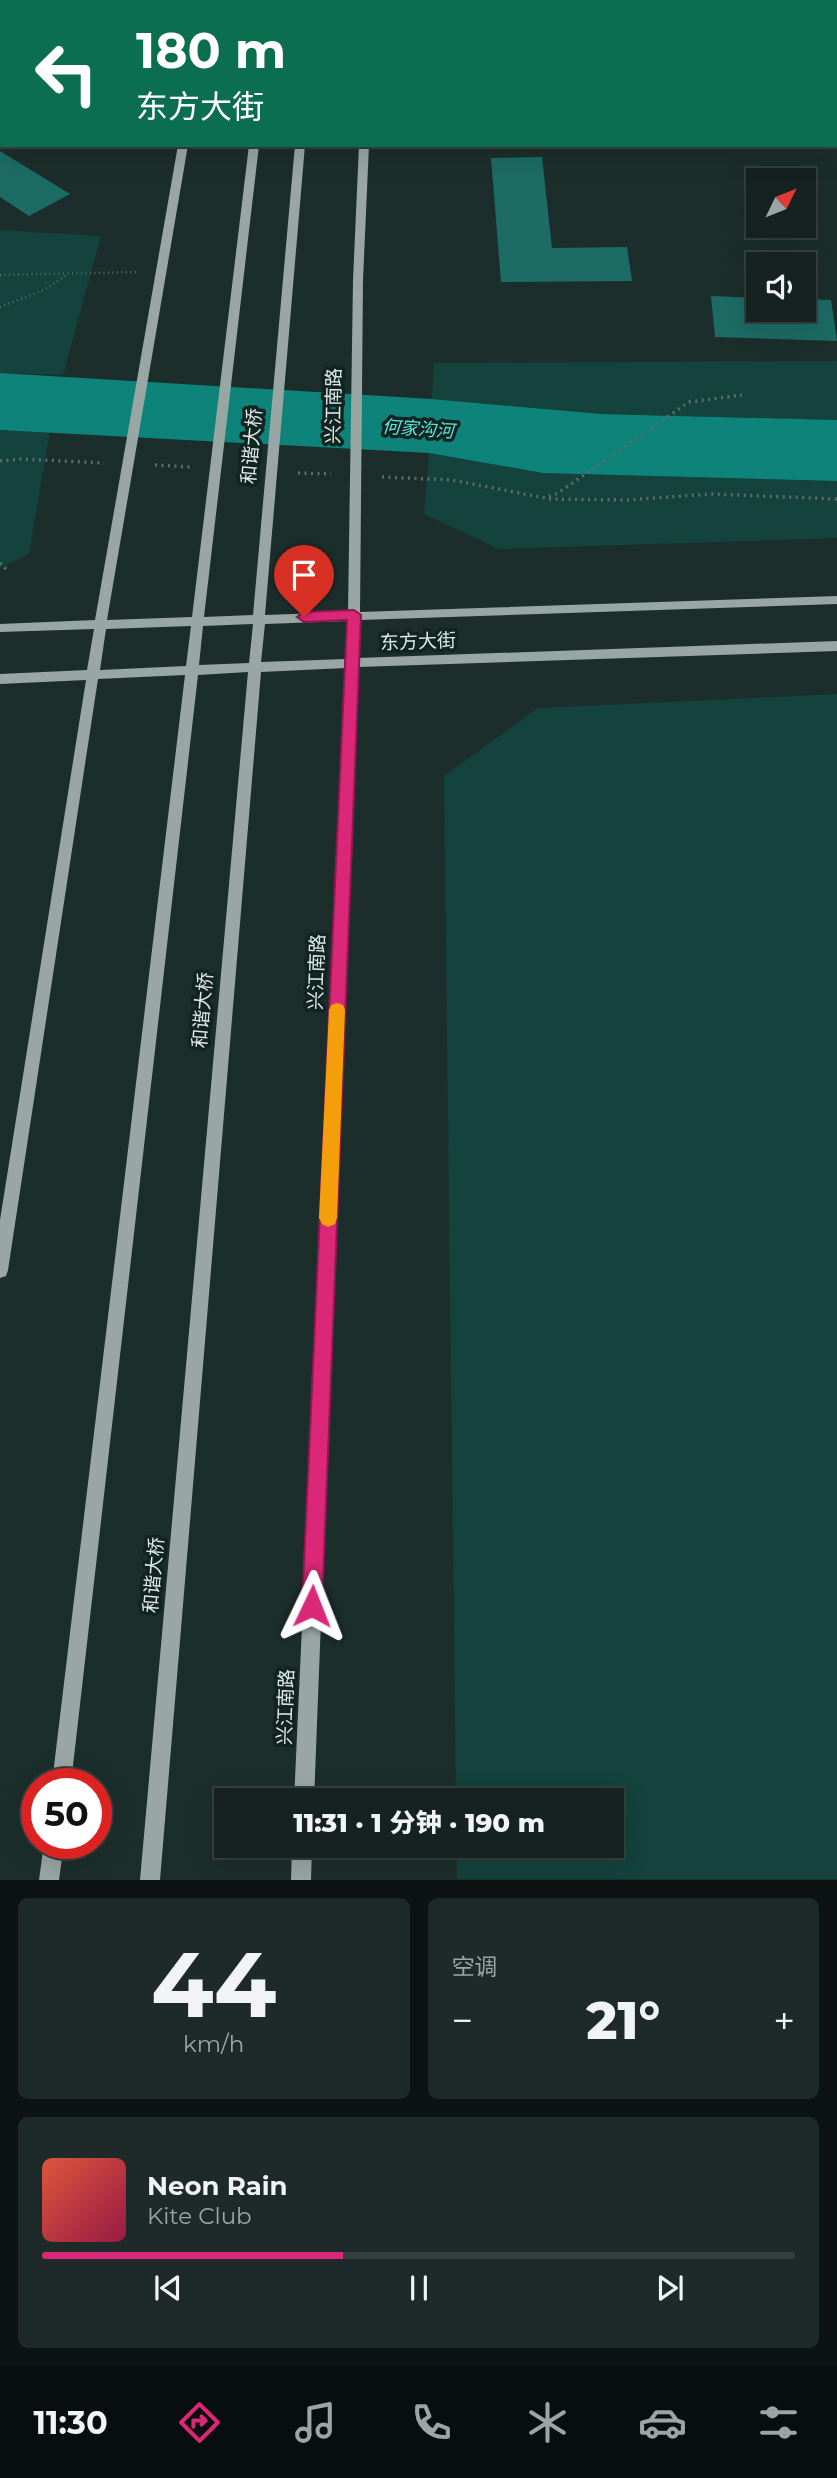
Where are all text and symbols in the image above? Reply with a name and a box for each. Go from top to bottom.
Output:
text: 180 m [136,21,286,80]
icon: left [21,28,112,119]
text: 东方大街 [136,87,264,126]
north arrow [746,168,816,238]
map controls [746,168,816,322]
button: sound [746,252,816,322]
street label: 兴江南路 [321,368,346,444]
street label: 和谐大桥 [237,407,266,485]
water label: 何家沟河 [381,416,458,443]
pin [274,545,334,617]
icon: arrive [285,556,323,594]
street label: 东方大街 [380,629,456,654]
street label: 兴江南路 [304,934,329,1010]
street label: 和谐大桥 [188,971,217,1049]
street label: 和谐大桥 [139,1536,168,1614]
position arrow [275,1569,349,1643]
street label: 兴江南路 [273,1669,298,1745]
speed limit sign: 50 [21,1768,112,1859]
text: 11:31 · 1 分钟 · 190 m [293,1807,545,1839]
text: 44 [151,1929,276,2040]
text: 空调 [452,1953,498,1981]
text: 21° [586,1989,660,2052]
text: − [452,1997,473,2044]
text: + [773,1997,795,2044]
text: km/h [183,2030,244,2058]
text: Neon Rain [147,2170,288,2202]
text: Kite Club [147,2202,252,2230]
icon: previous [149,2269,187,2307]
icon: pause [400,2269,438,2307]
icon: next [651,2269,689,2307]
icon: directions [175,2398,224,2447]
icon: music [291,2398,340,2447]
icon: phone [407,2398,456,2447]
icon: climate [523,2398,572,2447]
icon: car [638,2398,687,2447]
icon: filters [754,2398,803,2447]
text: 11:30 [33,2403,108,2442]

